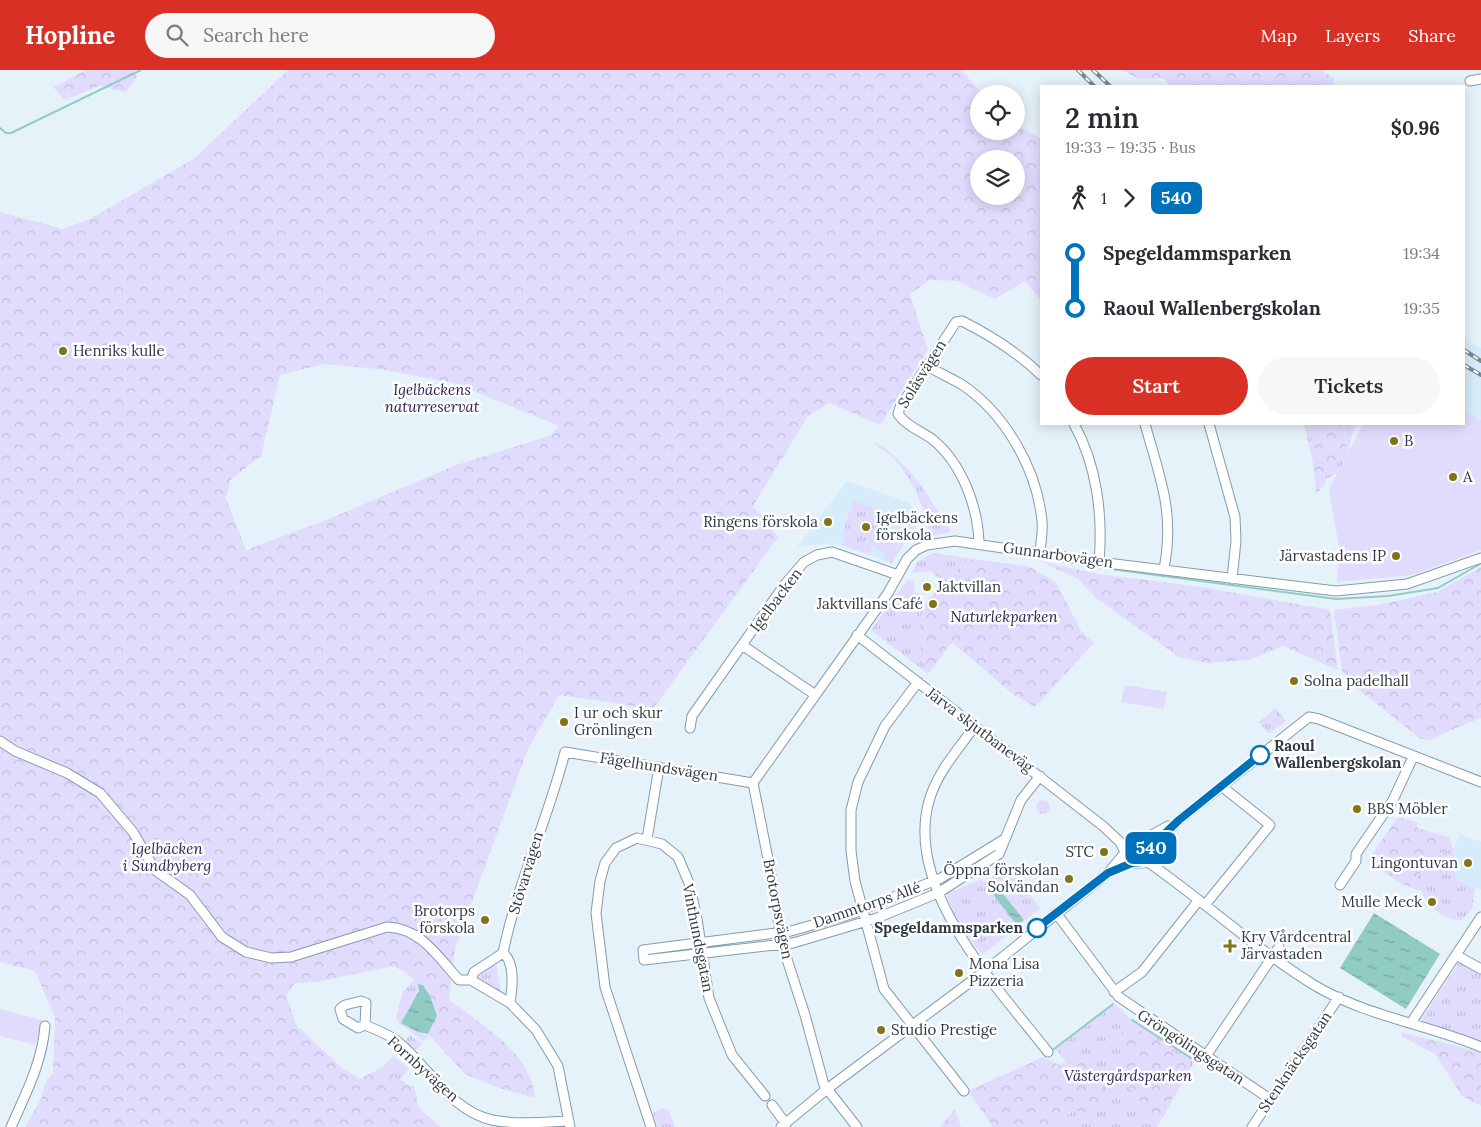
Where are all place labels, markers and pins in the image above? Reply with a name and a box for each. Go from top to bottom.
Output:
place label: Henriks kulle [73,341,165,360]
marker: Henriks kulle [57,345,69,357]
place label: B [1404,431,1413,450]
marker: B [1388,435,1400,447]
place label: A [1462,467,1473,486]
marker: A [1447,471,1459,483]
place label: Igelbäckens förskola [876,508,958,544]
place label: Ringens förskola [703,512,818,531]
marker: Ringens förskola [822,516,834,528]
marker: Igelbäckens förskola [860,521,872,533]
place label: Järvastadens IP [1278,546,1386,565]
marker: Järvastadens IP [1390,550,1402,562]
place label: Jaktvillan [936,577,1001,596]
marker: Jaktvillan [921,581,933,593]
place label: Jaktvillans Café [816,594,923,613]
marker: Jaktvillans Café [927,598,939,610]
place label: Solna padelhall [1304,671,1409,690]
marker: Solna padelhall [1288,675,1300,687]
place label: I ur och skur Grönlingen [574,703,663,739]
marker: I ur och skur Grönlingen [558,716,570,728]
place label: Raoul Wallenbergskolan [1274,736,1402,772]
marker: Raoul Wallenbergskolan [1250,745,1270,765]
place label: BBS Möbler [1367,799,1448,818]
marker: BBS Möbler [1351,803,1363,815]
place label: STC [1065,842,1095,861]
marker: STC [1098,846,1110,858]
place label: Lingontuvan [1371,853,1458,872]
marker: Lingontuvan [1462,857,1474,869]
place label: Öppna förskolan Solvändan [944,860,1059,896]
marker: Öppna förskolan Solvändan [1063,873,1075,885]
place label: Mulle Meck [1341,892,1422,911]
marker: Mulle Meck [1426,896,1438,908]
place label: Brotorps förskola [414,901,475,937]
marker: Brotorps förskola [479,914,491,926]
place label: Spegeldammsparken [874,918,1023,937]
marker: Spegeldammsparken [1027,918,1047,938]
place label: Kry Vårdcentral Järvastaden [1240,927,1351,963]
marker: Kry Vårdcentral Järvastaden [1223,939,1237,953]
place label: Mona Lisa Pizzeria [969,954,1040,990]
marker: Mona Lisa Pizzeria [953,967,965,979]
place label: Studio Prestige [891,1020,997,1039]
marker: Studio Prestige [875,1024,887,1036]

